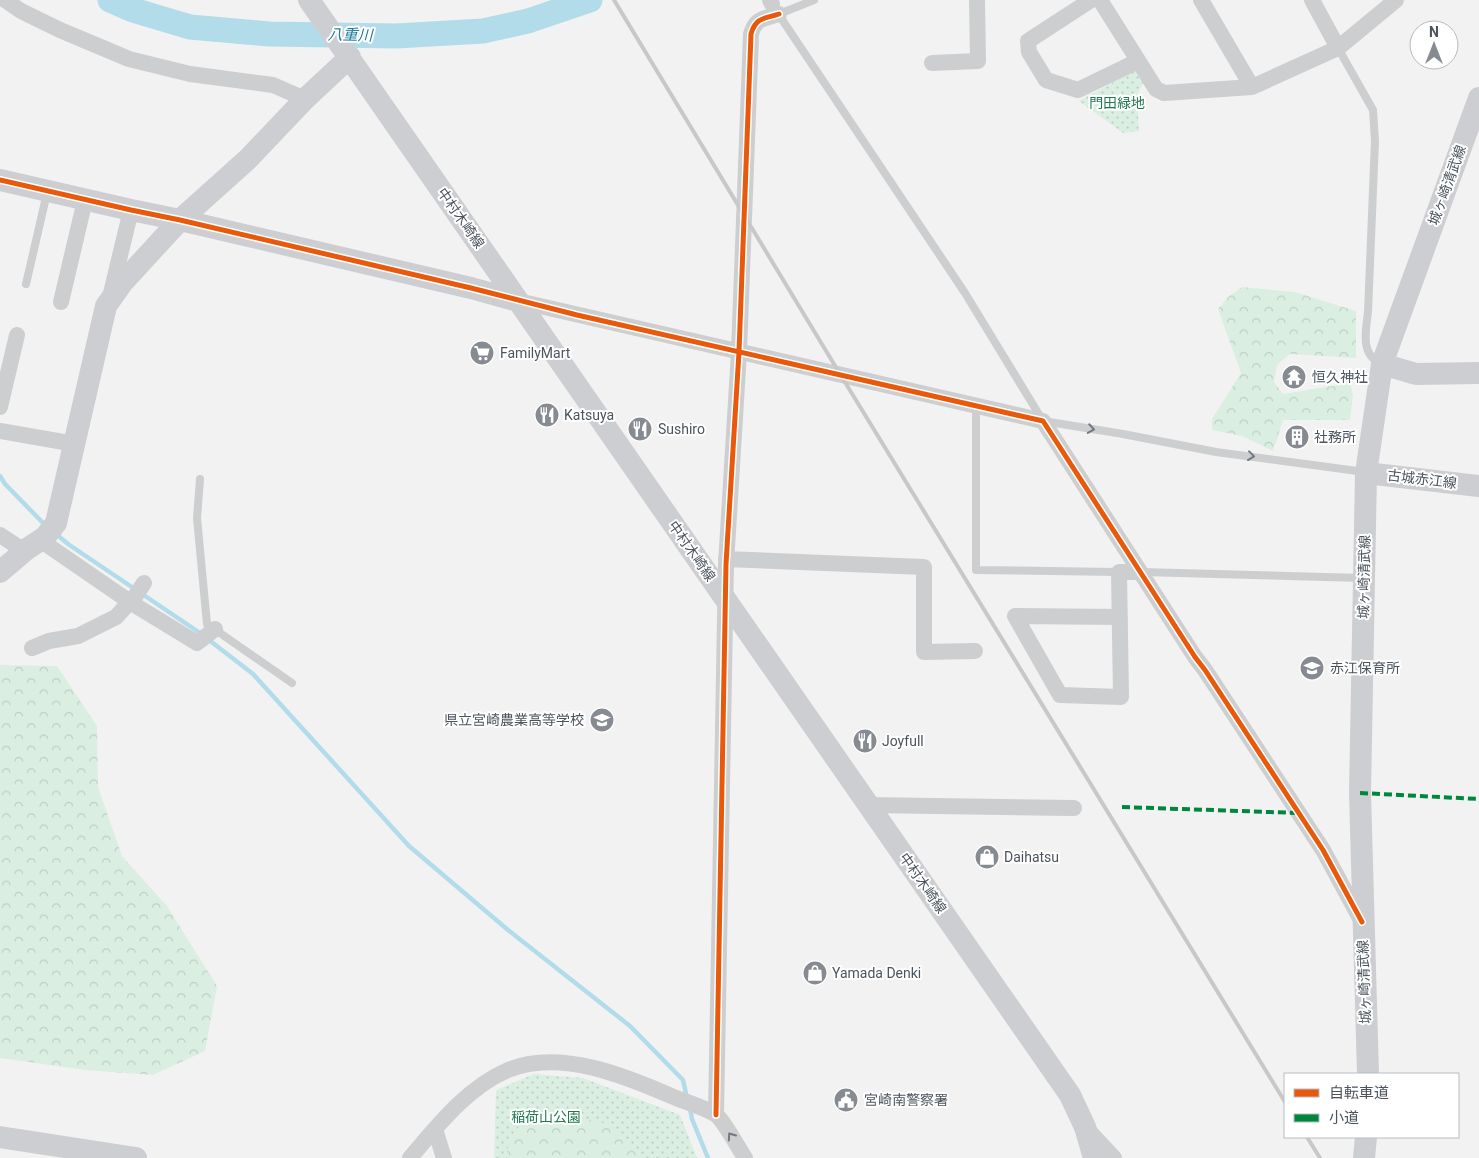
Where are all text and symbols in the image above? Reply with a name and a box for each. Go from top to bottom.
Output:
north arrow [1409,20,1459,70]
text: N [1429,24,1439,40]
water label: 八重川 [327,26,375,44]
park label: 門田緑地 [1089,95,1145,111]
street label: 城ヶ崎清武線 [1425,143,1469,227]
street label: 中村木崎線 [434,185,488,251]
supermarket icon: FamilyMart [469,340,495,366]
place label: FamilyMart [500,345,571,361]
temple icon: 恒久神社 [1281,364,1307,390]
place label: 恒久神社 [1312,369,1368,385]
restaurant icon: Katsuya [534,402,560,428]
place label: Katsuya [564,407,614,423]
restaurant icon: Sushiro [627,416,653,442]
place label: Sushiro [658,421,705,437]
one-way arrow [1087,423,1096,433]
building icon: 社務所 [1284,424,1310,450]
place label: 社務所 [1314,429,1356,445]
one-way arrow [1248,450,1256,461]
street label: 古城赤江線 [1386,467,1458,491]
street label: 中村木崎線 [665,518,719,584]
street label: 城ヶ崎清武線 [1355,535,1373,619]
school or university icon: 赤江保育所 [1299,655,1325,681]
place label: 赤江保育所 [1330,660,1400,676]
school or university icon: 県立宮崎農業高等学校 [589,707,615,733]
place label: 県立宮崎農業高等学校 [444,712,584,728]
restaurant icon: Joyfull [852,728,878,754]
place label: Joyfull [882,733,924,749]
shop icon: Daihatsu [974,844,1000,870]
place label: Daihatsu [1004,849,1059,865]
street label: 中村木崎線 [896,850,950,916]
street label: 城ヶ崎清武線 [1355,940,1373,1024]
shop icon: Yamada Denki [802,960,828,986]
place label: Yamada Denki [832,965,921,981]
legend [1284,1073,1459,1138]
text: 自転車道 [1329,1084,1389,1102]
public building icon: 宮崎南警察署 [833,1087,859,1113]
place label: 宮崎南警察署 [864,1092,948,1108]
park label: 稲荷山公園 [511,1109,581,1125]
text: 小道 [1329,1109,1359,1127]
one-way arrow [728,1132,737,1142]

